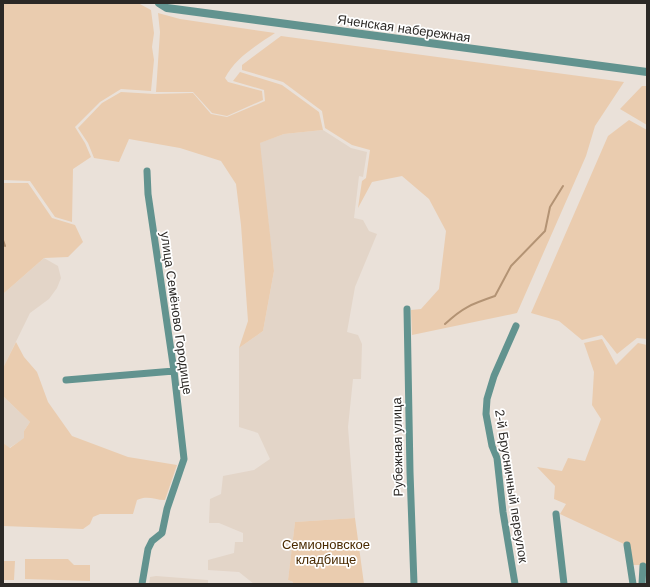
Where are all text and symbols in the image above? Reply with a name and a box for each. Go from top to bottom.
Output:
street label: Яченская набережная [336,12,471,45]
street label: улица Семёново Городище [158,231,195,395]
street label: Рубежная улица [389,397,406,497]
street label: 2-й Брусничный переулок [492,408,531,564]
park label: Семионовское кладбище [282,537,370,567]

